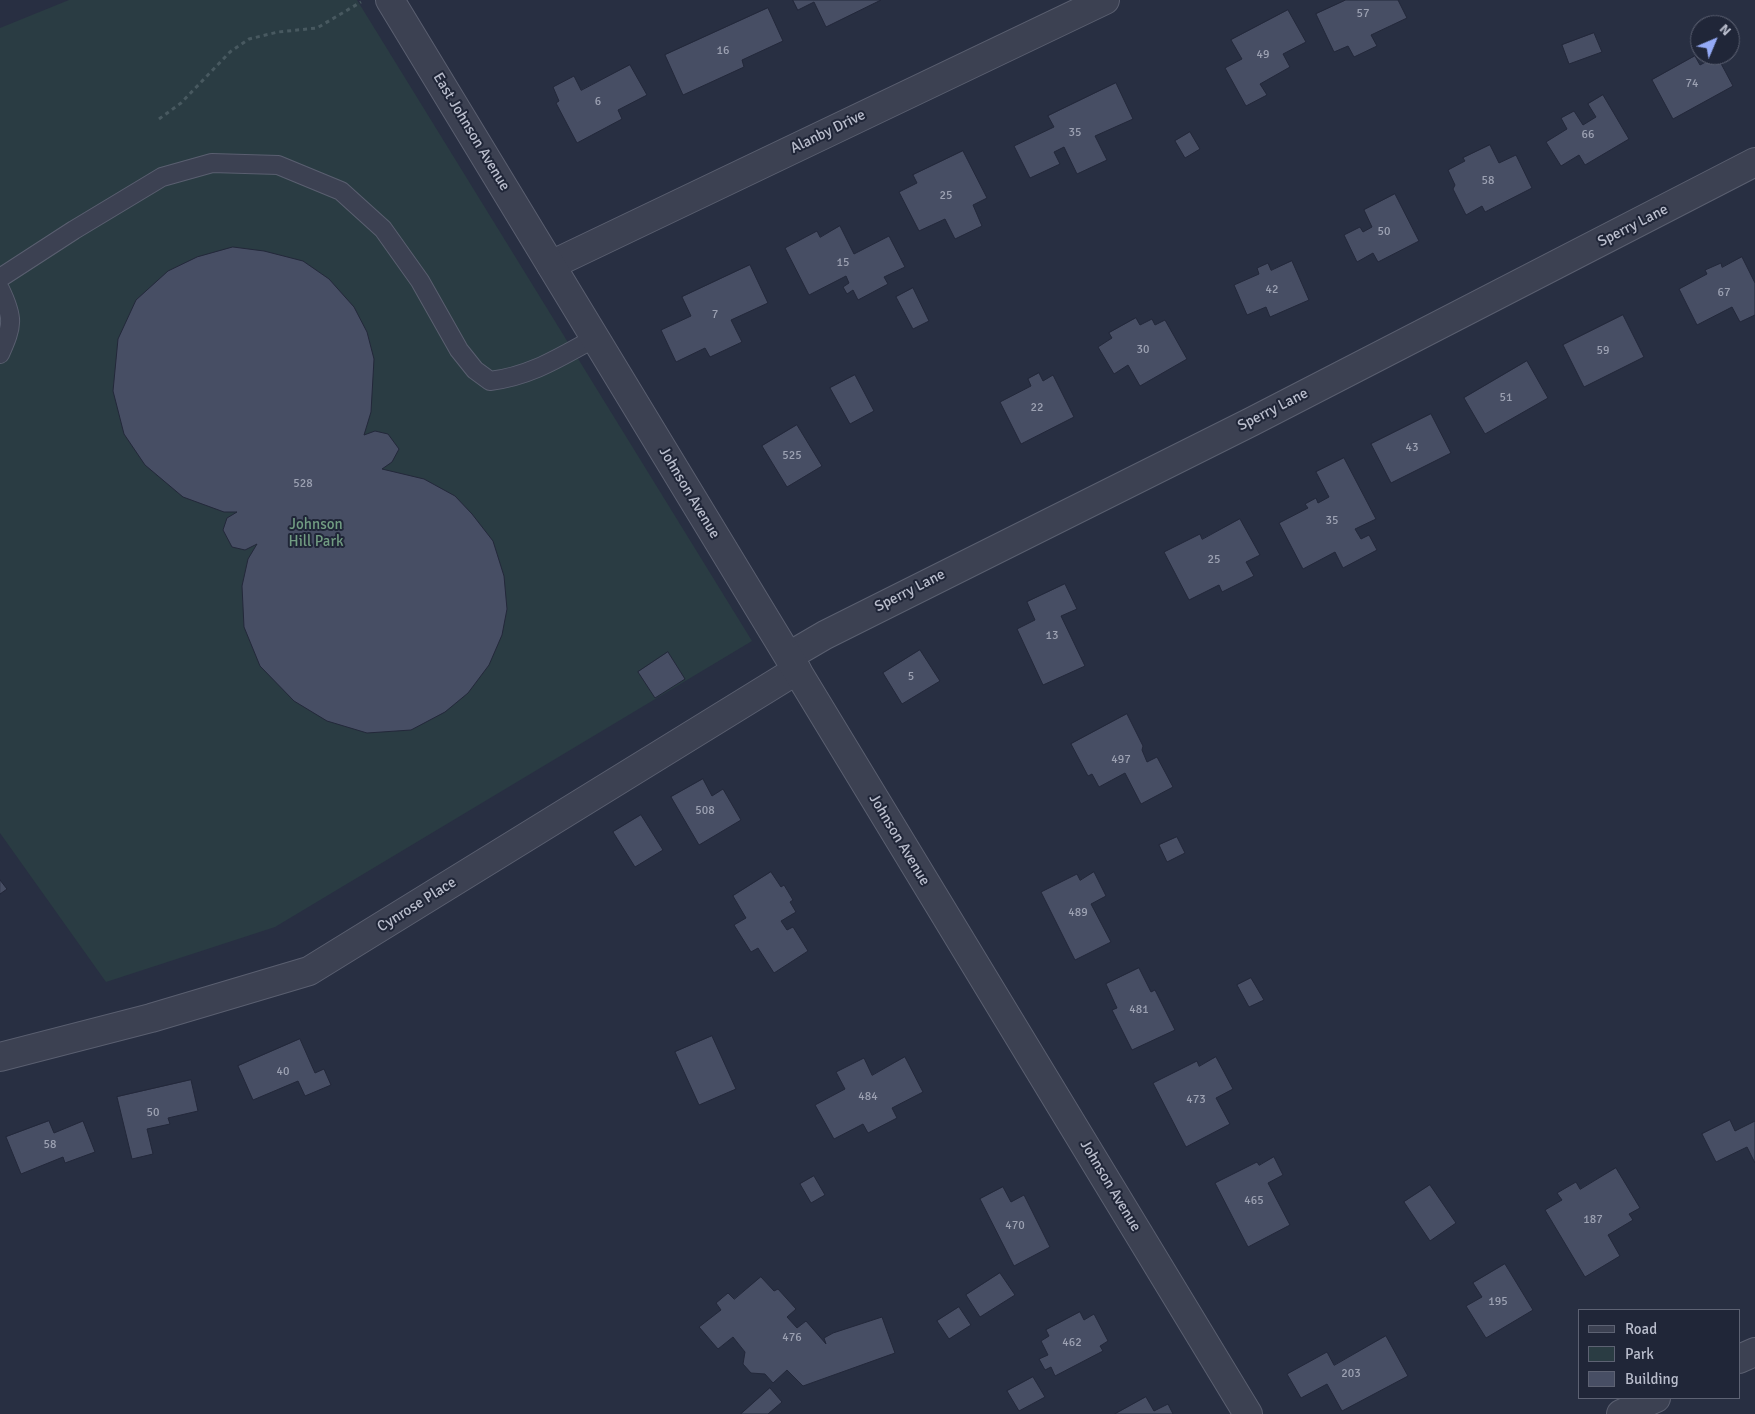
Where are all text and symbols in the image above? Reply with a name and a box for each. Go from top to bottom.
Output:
house number: 57 [1357,7,1369,21]
north arrow [1690,15,1740,65]
text: N [1716,20,1735,39]
house number: 16 [717,44,729,58]
house number: 49 [1257,48,1269,62]
street label: East Johnson Avenue [429,70,513,194]
house number: 74 [1686,77,1698,91]
house number: 6 [595,95,601,109]
street label: Alanby Drive [788,106,868,158]
house number: 35 [1069,126,1081,140]
house number: 66 [1582,128,1594,142]
house number: 58 [1482,174,1494,188]
house number: 25 [940,189,952,203]
street label: Sperry Lane [1595,201,1671,251]
house number: 50 [1378,225,1390,239]
house number: 15 [837,256,849,270]
house number: 42 [1266,283,1278,297]
house number: 67 [1718,286,1730,300]
house number: 7 [712,308,718,322]
house number: 30 [1137,343,1149,357]
house number: 59 [1597,344,1609,358]
street label: Sperry Lane [1235,385,1311,435]
house number: 51 [1500,391,1512,405]
house number: 22 [1031,401,1043,415]
house number: 43 [1406,441,1418,455]
street label: Johnson Avenue [655,444,723,542]
house number: 525 [782,449,802,463]
house number: 528 [293,477,313,491]
house number: 35 [1326,514,1338,528]
park label: Johnson Hill Park [289,516,343,551]
house number: 25 [1208,553,1220,567]
street label: Sperry Lane [872,566,948,616]
house number: 13 [1046,629,1058,643]
house number: 5 [908,670,914,684]
house number: 497 [1111,753,1131,767]
street label: Johnson Avenue [865,791,933,889]
house number: 508 [695,804,715,818]
street label: Cynrose Place [374,874,460,936]
house number: 489 [1068,906,1088,920]
house number: 481 [1129,1003,1149,1017]
house number: 40 [277,1065,289,1079]
house number: 484 [858,1090,878,1104]
house number: 473 [1186,1093,1206,1107]
house number: 50 [147,1106,159,1120]
street label: Johnson Avenue [1076,1137,1144,1235]
house number: 58 [44,1138,56,1152]
house number: 465 [1244,1194,1264,1208]
house number: 187 [1583,1213,1603,1227]
house number: 470 [1005,1219,1025,1233]
house number: 195 [1488,1295,1508,1309]
legend [1578,1309,1740,1399]
text: Road [1625,1320,1657,1338]
house number: 476 [782,1331,802,1345]
house number: 462 [1062,1336,1082,1350]
text: Park [1625,1345,1654,1363]
house number: 203 [1341,1367,1361,1381]
text: Building [1625,1370,1679,1388]

